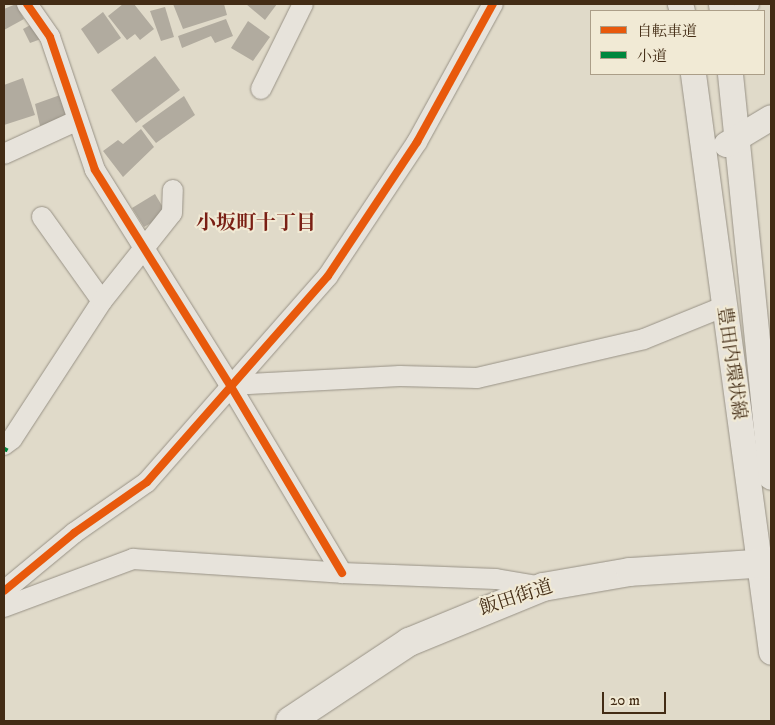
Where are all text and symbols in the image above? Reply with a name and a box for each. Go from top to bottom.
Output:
legend [590,10,765,75]
text: 自転車道 [637,22,697,41]
text: 小道 [637,47,667,66]
district label: 小坂町十丁目 [196,211,316,235]
street label: 豊田内環状線 [712,305,750,421]
street label: 飯田街道 [476,575,556,621]
scale bar [605,682,669,714]
text: 20 m [610,691,640,710]

